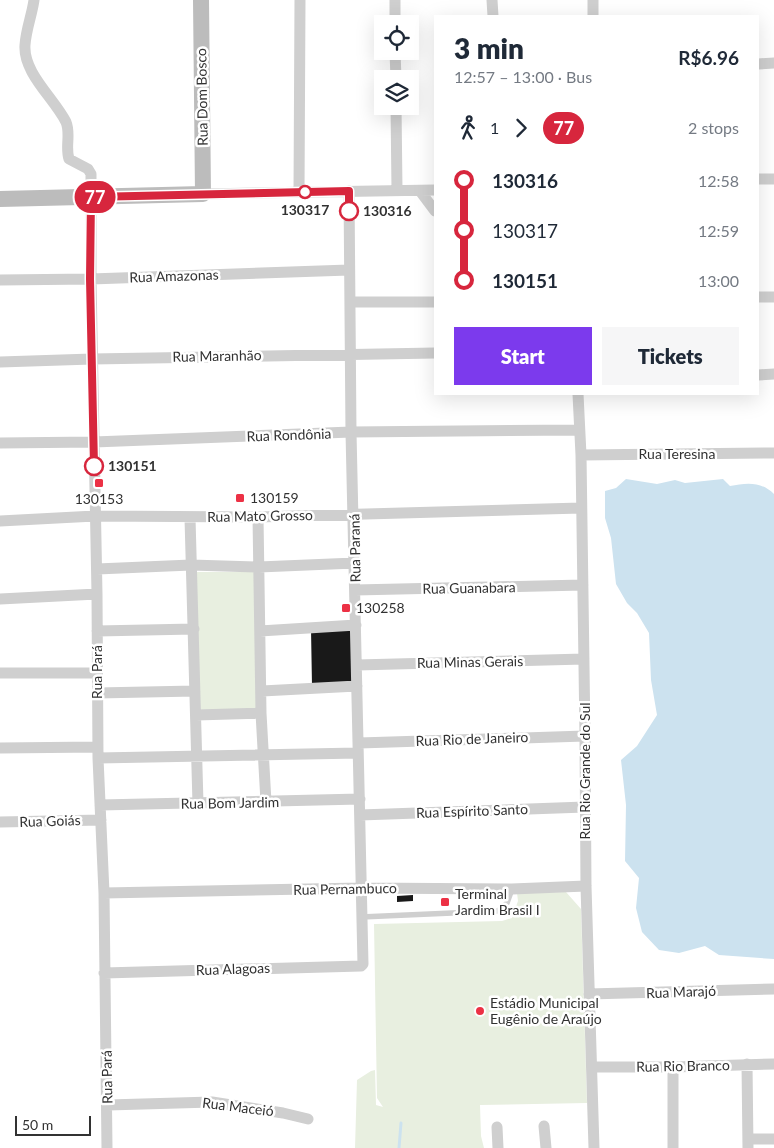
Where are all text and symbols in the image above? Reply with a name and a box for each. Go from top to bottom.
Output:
map controls [374,15,419,115]
button: locate [374,15,419,60]
text: 3 min [454,31,524,65]
text: R$6.96 [678,46,739,69]
street label: Rua Dom Bosco [192,48,211,146]
text: 12:57 – 13:00 · Bus [454,67,592,86]
button: layers [374,70,419,115]
icon: walk [454,114,482,142]
icon: forward [507,114,535,142]
text: 77 [553,117,574,139]
text: 1 [490,118,499,137]
text: 2 stops [688,118,739,137]
text: 130316 [492,169,558,192]
text: 12:58 [698,171,739,190]
line badge: 77 [72,181,118,213]
marker: 130317 [298,185,312,199]
text: 77 [85,186,105,208]
place label: 130317 [281,201,329,218]
marker: 130316 [339,201,359,221]
place label: 130316 [363,202,412,219]
text: 130317 [492,219,558,242]
text: 12:59 [698,221,739,240]
street label: Rua Amazonas [129,265,219,286]
text: 130151 [492,269,558,292]
text: 13:00 [698,271,739,290]
button: Start [454,327,592,385]
button: Tickets [602,327,739,385]
street label: Rua Maranhão [172,346,262,365]
street label: Rua Rondônia [246,425,332,444]
street label: Rua Teresina [639,445,715,462]
marker: 130151 [84,456,104,476]
place label: 130151 [108,457,157,474]
marker: 130153 [93,477,105,489]
place label: 130159 [250,489,299,506]
place label: 130153 [75,490,123,507]
marker: 130159 [234,492,246,504]
street label: Rua Mato Grosso [207,506,313,525]
street label: Rua Paraná [345,513,364,582]
street label: Rua Guanabara [422,578,516,597]
place label: 130258 [356,599,405,616]
marker: 130258 [340,602,352,614]
street label: Rua Pará [88,645,105,699]
street label: Rua Minas Gerais [417,652,523,671]
street label: Rua Rio Grande do Sul [576,703,593,840]
street label: Rua Rio de Janeiro [415,728,529,749]
street label: Rua Bom Jardim [181,793,279,812]
street label: Rua Espírito Santo [416,800,528,821]
street label: Rua Goiás [19,811,81,830]
street label: Rua Pernambuco [293,879,397,898]
place label: Terminal Jardim Brasil I [455,885,540,918]
marker: Terminal Jardim Brasil I [439,896,451,908]
street label: Rua Alagoas [196,959,270,978]
street label: Rua Marajó [646,982,716,1001]
place label: Estádio Municipal Eugênio de Araújo [490,994,602,1027]
marker: Estádio Municipal Eugênio de Araújo [474,1005,486,1017]
street label: Rua Pará [98,1050,115,1104]
street label: Rua Rio Branco [636,1056,730,1075]
street label: Rua Maceió [201,1094,275,1119]
scale bar [15,1113,91,1136]
text: 50 m [22,1116,53,1133]

